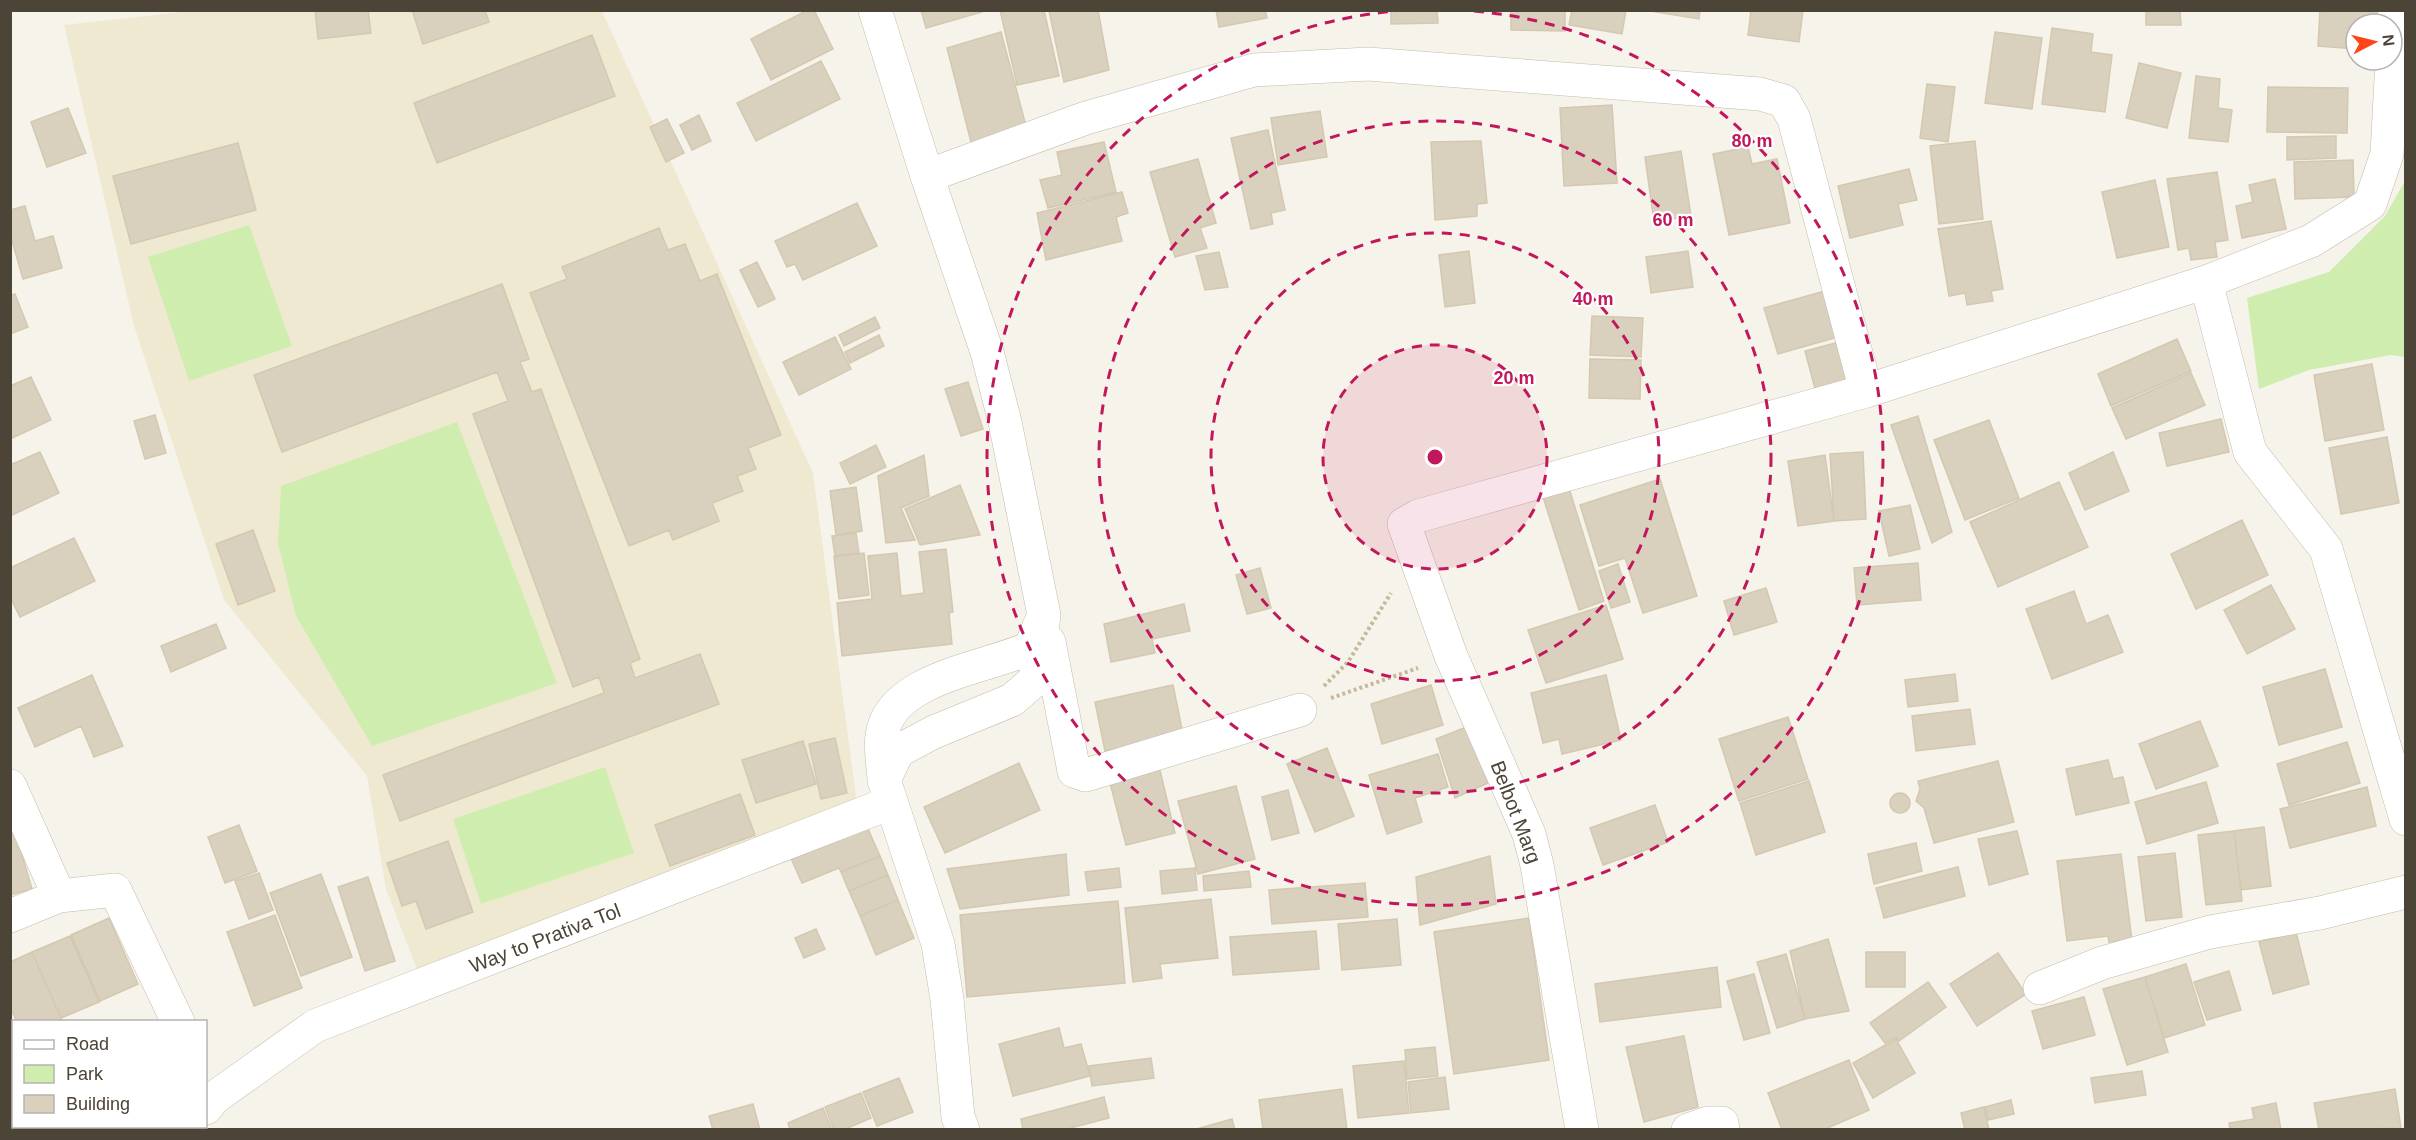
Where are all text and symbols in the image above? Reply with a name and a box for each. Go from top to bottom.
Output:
north arrow [2344,12,2404,72]
text: N [2379,33,2398,47]
text: 80 m [1731,131,1773,151]
text: 60 m [1652,210,1694,230]
text: 40 m [1572,289,1614,309]
text: 20 m [1493,368,1535,388]
centre of rings [1425,447,1445,467]
street label: Belbot Marg [1486,758,1546,866]
street label: Way to Prativa Tol [466,899,624,977]
legend [12,1020,207,1128]
text: Road [66,1034,109,1054]
text: Park [66,1064,104,1084]
text: Building [66,1094,130,1114]

